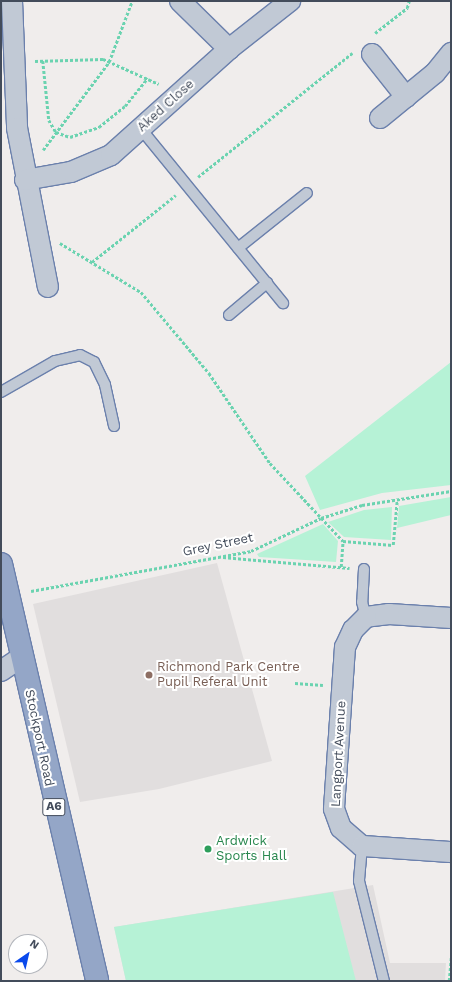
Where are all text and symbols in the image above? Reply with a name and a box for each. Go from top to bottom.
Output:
street label: Aked Close [134,76,198,136]
street label: Grey Street [181,530,255,560]
place label: Richmond Park Centre Pupil Referal Unit [157,660,300,691]
marker: Richmond Park Centre Pupil Referal Unit [144,670,154,680]
street label: Stockport Road [21,688,57,788]
street label: Langport Avenue [328,700,350,808]
road number: A6 [42,797,66,817]
place label: Ardwick Sports Hall [216,834,287,865]
marker: Ardwick Sports Hall [203,844,213,854]
north arrow [8,934,48,974]
text: N [27,937,41,952]

